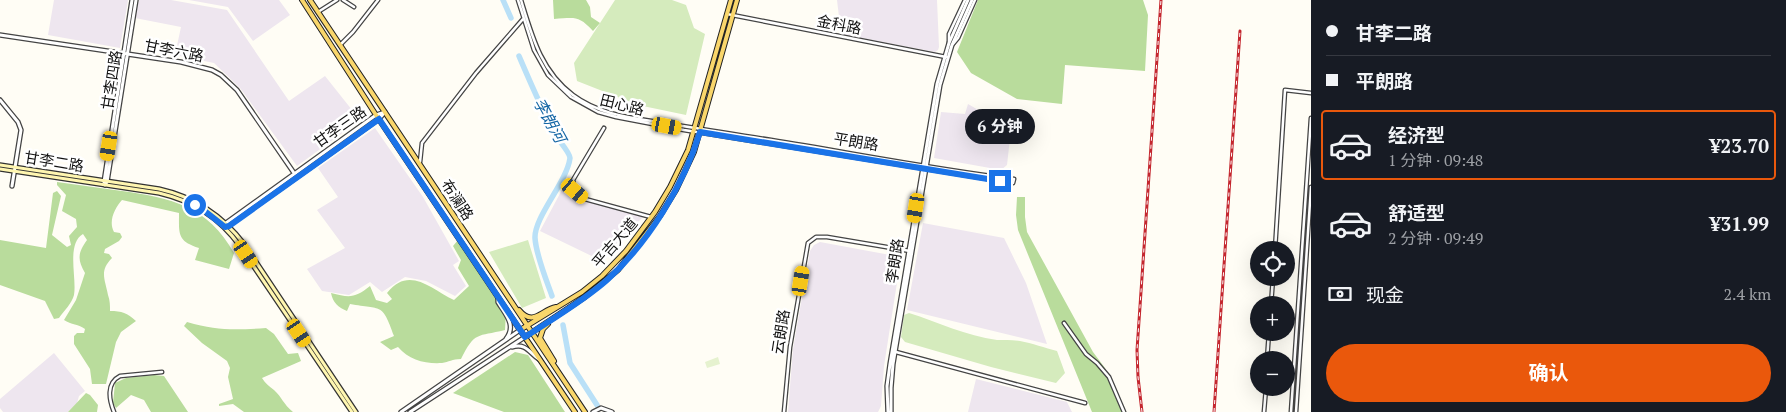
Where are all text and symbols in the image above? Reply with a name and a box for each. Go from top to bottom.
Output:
street label: 金科路 [815,10,863,38]
text: 甘李二路 [1356,20,1432,45]
street label: 甘李六路 [143,34,206,66]
street label: 甘李四路 [96,49,126,111]
text: 平朗路 [1356,68,1413,93]
street label: 田心路 [598,89,647,119]
water label: 李朗河 [529,94,573,149]
street label: 甘李三路 [309,101,370,152]
callout: 6 分钟 [965,109,1035,144]
text: 6 分钟 [977,115,1023,137]
car [650,116,683,136]
text: 经济型 [1388,122,1445,147]
icon: car [1328,123,1373,168]
street label: 平朗路 [832,128,880,154]
car [99,130,118,162]
text: ¥23.70 [1710,133,1769,158]
street label: 甘李二路 [23,146,85,176]
text: 1 分钟 · 09:48 [1388,149,1483,171]
route end [989,170,1011,192]
street label: 布澜路 [437,175,478,224]
car [558,176,591,206]
car [906,192,925,224]
route start [184,194,206,216]
text: 舒适型 [1388,200,1445,225]
icon: car [1328,201,1373,246]
text: ¥31.99 [1710,211,1769,236]
street label: 平吉大道 [587,213,641,272]
text: 2 分钟 · 09:49 [1388,227,1483,249]
car [231,237,260,271]
street label: 李朗路 [881,237,907,285]
map controls [1250,241,1295,396]
button: locate [1250,241,1295,286]
car [791,265,810,297]
icon: cash [1326,280,1354,308]
text: 现金 [1366,282,1404,307]
text: 2.4 km [1724,283,1771,305]
button: + [1250,296,1295,341]
street label: 云朗路 [767,308,793,356]
car [284,316,313,350]
button: 确认 [1326,344,1771,402]
button: − [1250,351,1295,396]

